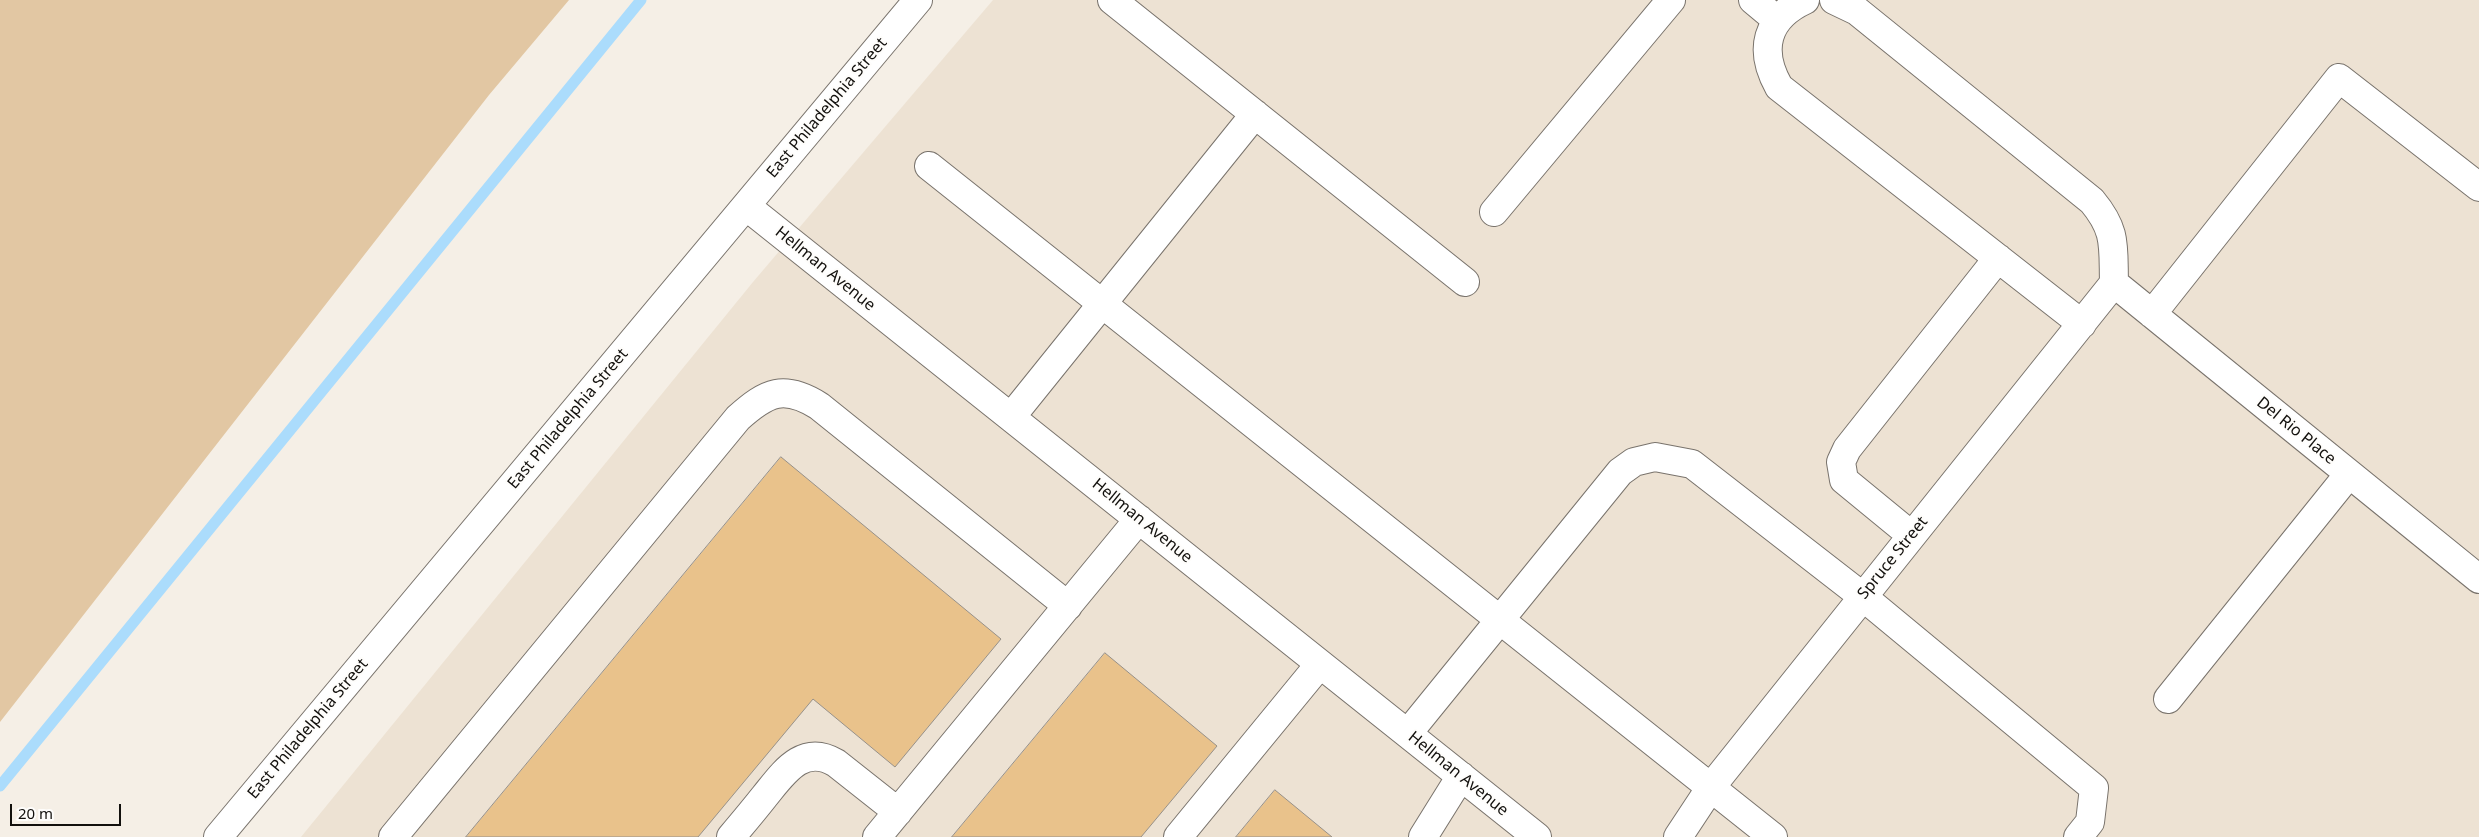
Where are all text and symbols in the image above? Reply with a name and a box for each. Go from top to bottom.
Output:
street label: East Philadelphia Street [763,34,891,182]
street label: Hellman Avenue [771,223,879,315]
street label: East Philadelphia Street [504,345,632,493]
street label: Del Rio Place [2253,393,2339,469]
street label: Hellman Avenue [1088,475,1196,567]
street label: Spruce Street [1854,513,1932,603]
street label: East Philadelphia Street [244,655,372,803]
street label: Hellman Avenue [1404,728,1512,820]
scale bar [12,794,124,826]
text: 20 m [18,803,53,823]

